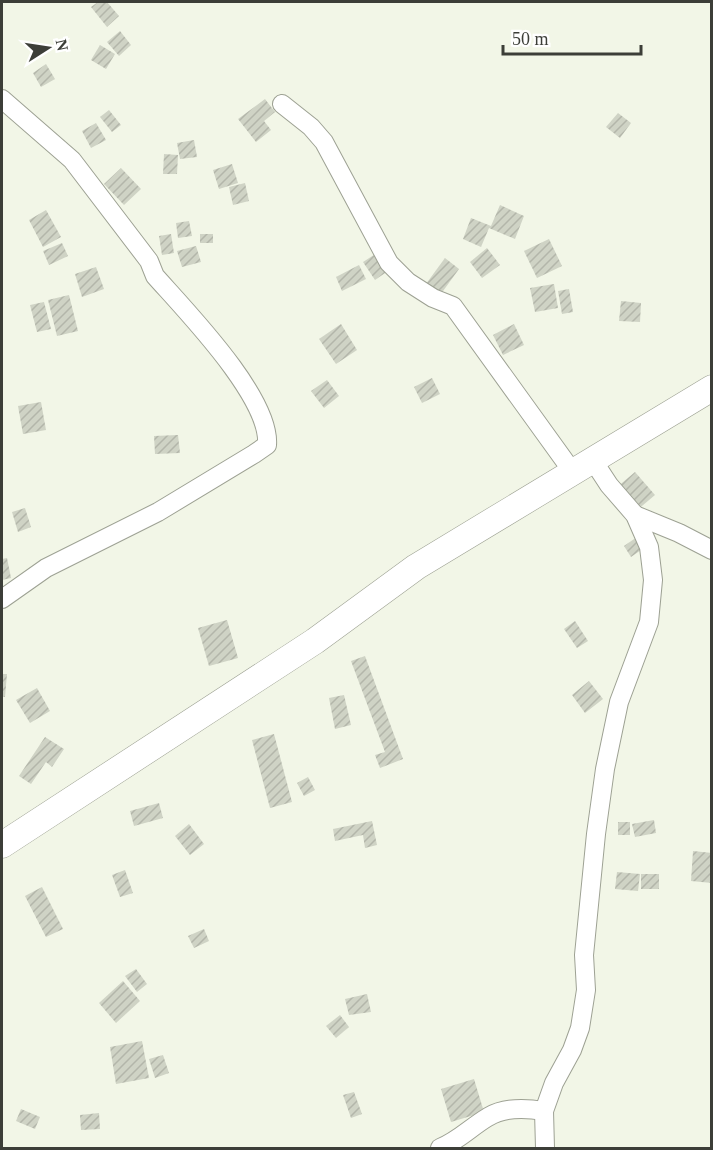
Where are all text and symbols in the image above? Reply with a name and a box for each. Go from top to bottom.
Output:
north arrow [18,18,78,78]
scale bar [503,18,641,56]
text: 50 m [512,29,549,49]
text: N [53,38,72,53]

